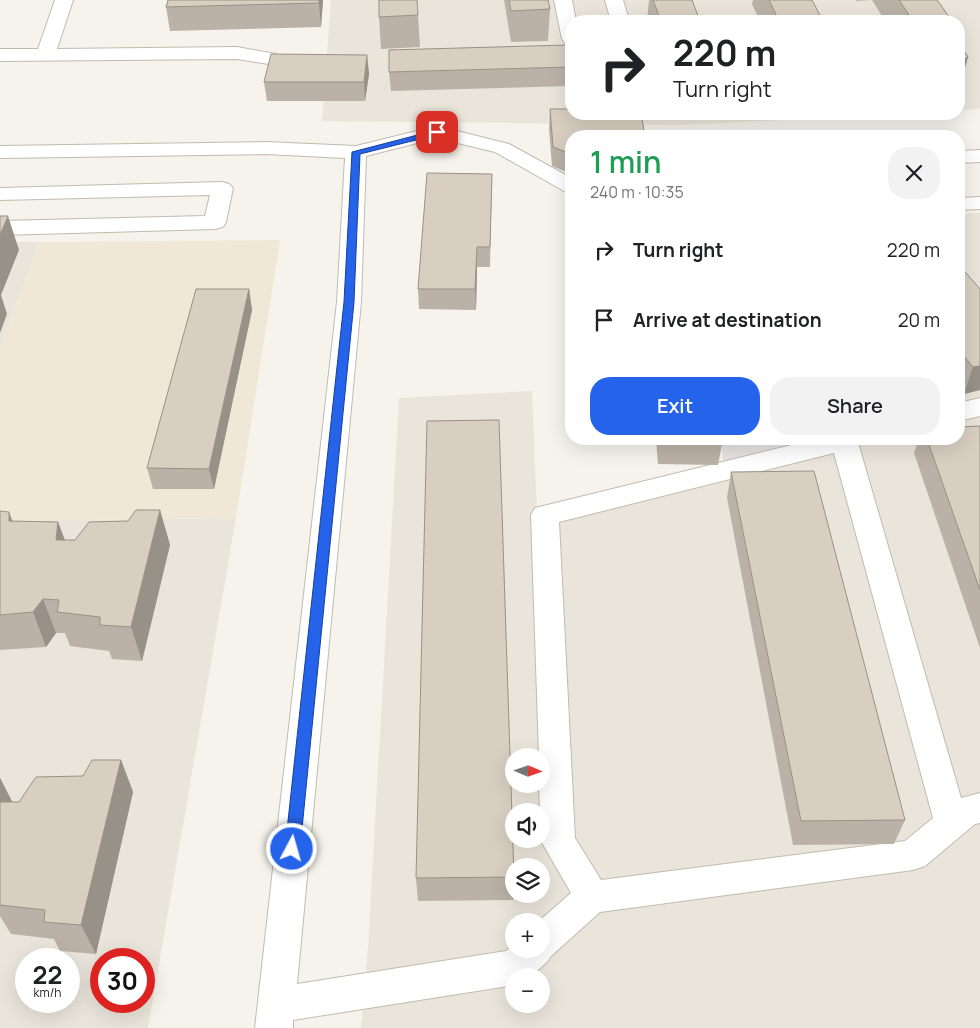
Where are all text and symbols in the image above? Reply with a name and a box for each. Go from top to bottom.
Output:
text: 220 m [673,29,776,77]
icon: right [590,35,655,100]
text: Turn right [673,74,771,104]
pin [416,111,458,153]
icon: arrive [423,118,451,146]
text: 1 min [590,141,662,182]
button: close [888,147,940,199]
text: 240 m · 10:35 [590,181,684,203]
icon: right [590,236,618,264]
text: Turn right [633,237,723,263]
text: 220 m [887,237,940,263]
icon: arrive [590,306,618,334]
text: Arrive at destination [633,307,822,333]
text: 20 m [898,307,940,333]
button: Exit [590,377,760,435]
button: Share [770,377,940,435]
north arrow [505,748,550,792]
map controls [505,748,550,1013]
button: sound [505,803,550,848]
position arrow [265,822,317,874]
button: layers [505,858,550,903]
button: + [505,913,550,958]
speed limit sign: 30 [90,948,155,1013]
text: 22 [33,957,62,992]
button: − [505,968,550,1013]
text: km/h [34,984,61,1001]

